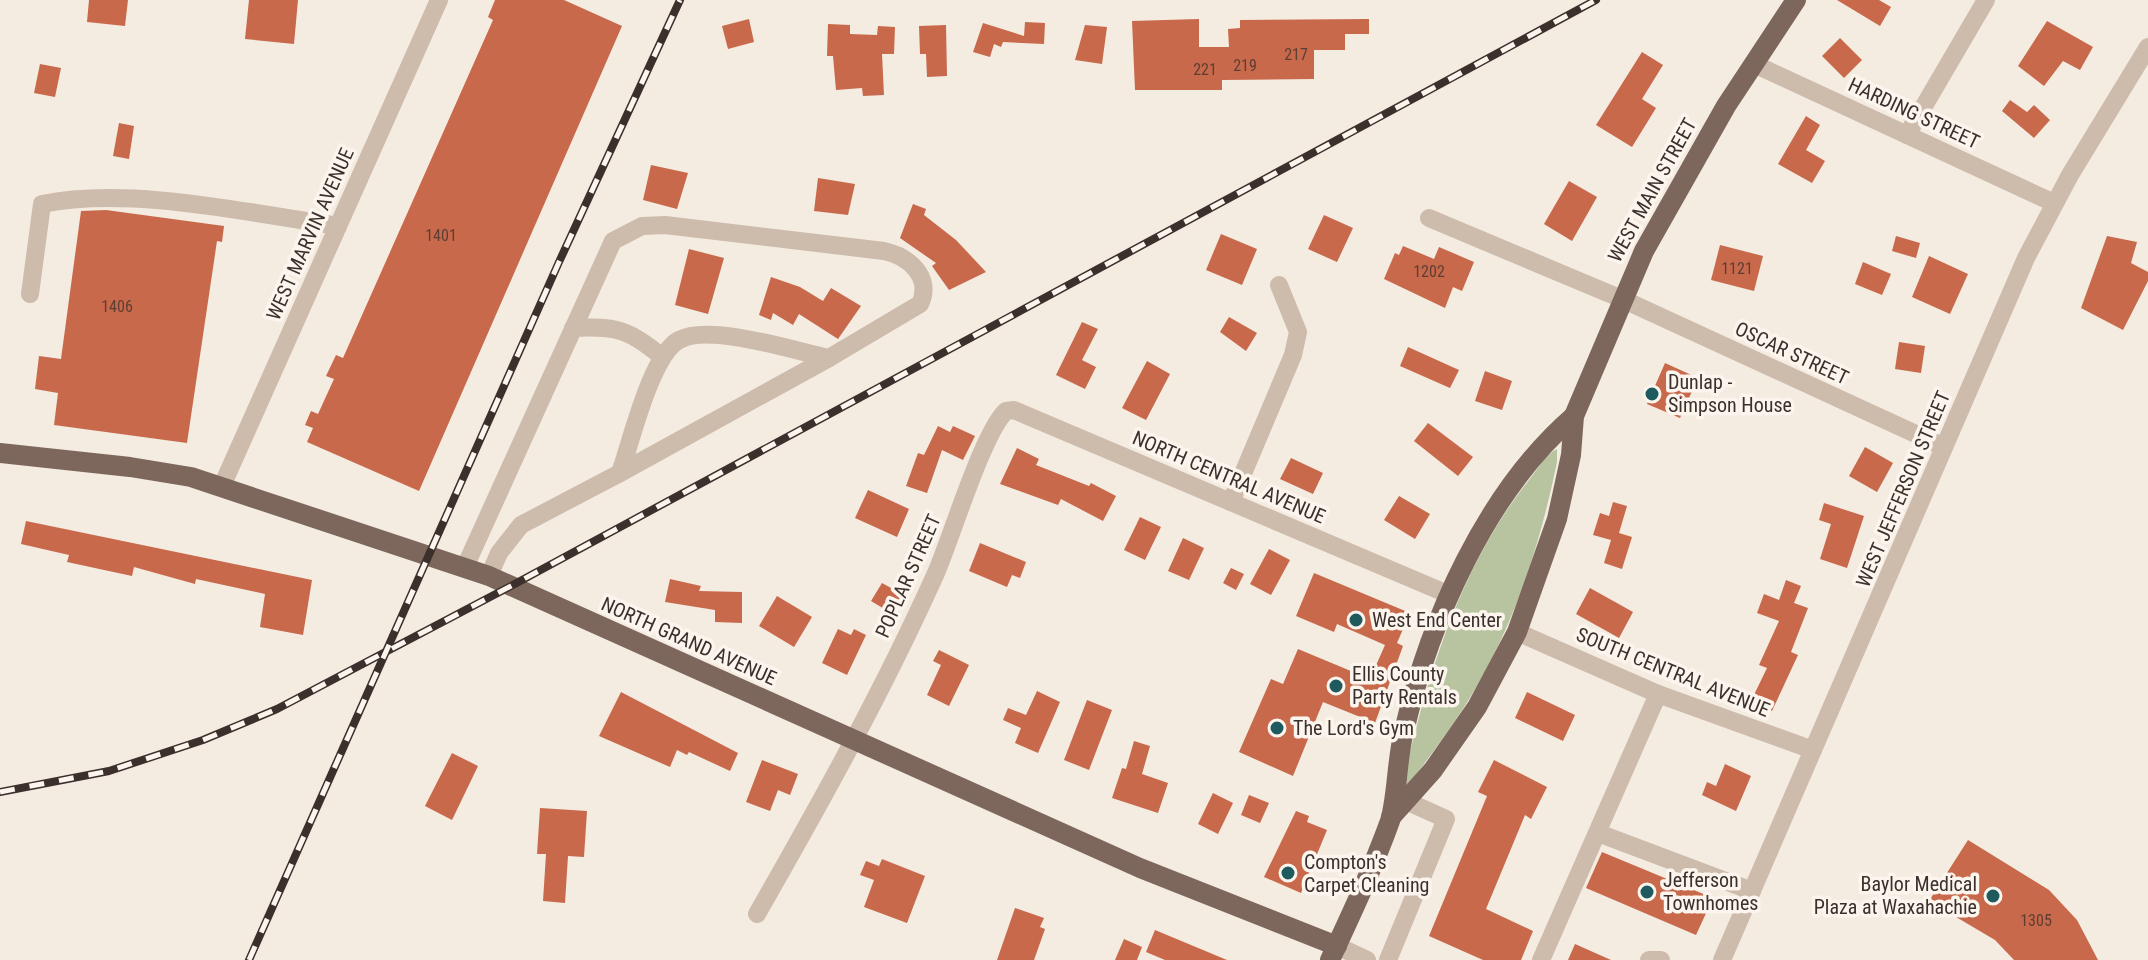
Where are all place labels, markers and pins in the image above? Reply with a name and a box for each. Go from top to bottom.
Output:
place label: Dunlap - Simpson House [1668,370,1792,417]
marker: Dunlap - Simpson House [1643,385,1661,403]
place label: West End Center [1372,608,1502,632]
marker: West End Center [1347,611,1365,629]
place label: Ellis County Party Rentals [1352,662,1457,709]
marker: Ellis County Party Rentals [1327,677,1345,695]
place label: The Lord's Gym [1293,716,1414,740]
marker: The Lord's Gym [1268,719,1286,737]
place label: Compton's Carpet Cleaning [1304,850,1429,897]
marker: Compton's Carpet Cleaning [1279,864,1297,882]
place label: Jefferson Townhomes [1663,868,1758,915]
place label: Baylor Medical Plaza at Waxahachie [1814,872,1977,919]
marker: Jefferson Townhomes [1638,883,1656,901]
marker: Baylor Medical Plaza at Waxahachie [1984,887,2002,905]

